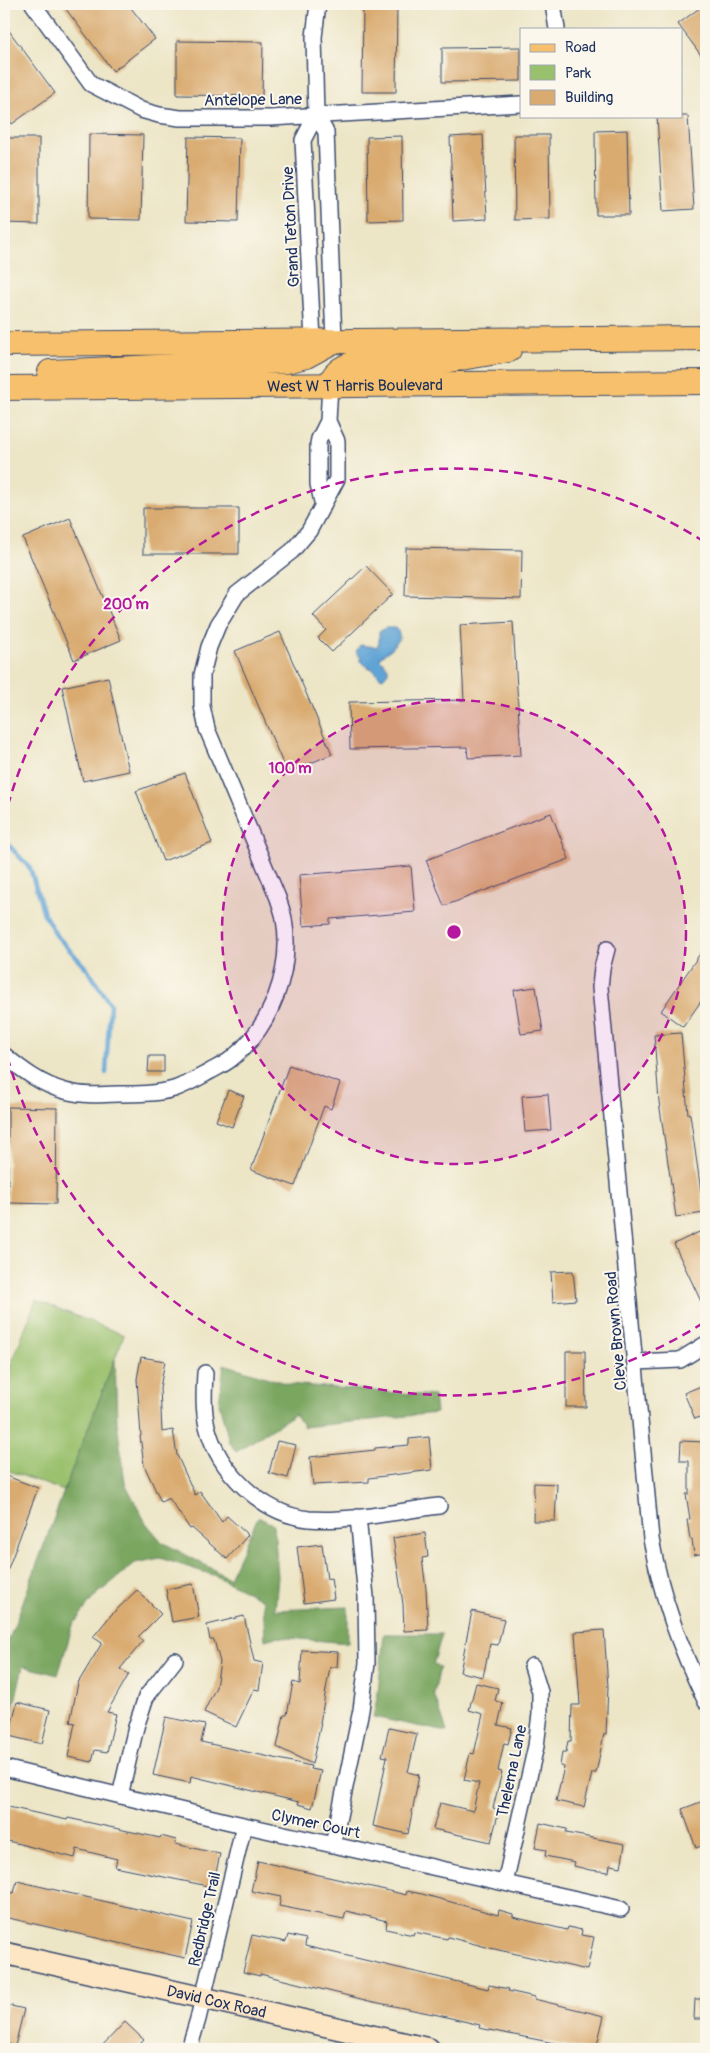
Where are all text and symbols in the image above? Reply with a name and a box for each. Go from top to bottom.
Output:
legend [520,28,682,118]
text: Road [565,38,596,57]
text: Park [565,64,592,83]
text: Building [565,88,613,107]
street label: Antelope Lane [204,89,302,111]
street label: Grand Teton Drive [278,166,304,288]
street label: West W T Harris Boulevard [267,375,443,397]
text: 200 m [103,595,149,614]
text: 100 m [269,759,311,778]
centre of rings [445,923,463,941]
street label: Cleve Brown Road [601,1271,631,1391]
street label: Thelema Lane [492,1723,532,1819]
street label: Clymer Court [269,1805,363,1843]
street label: Redbridge Trail [184,1870,226,1969]
street label: David Cox Road [165,1981,268,2023]

